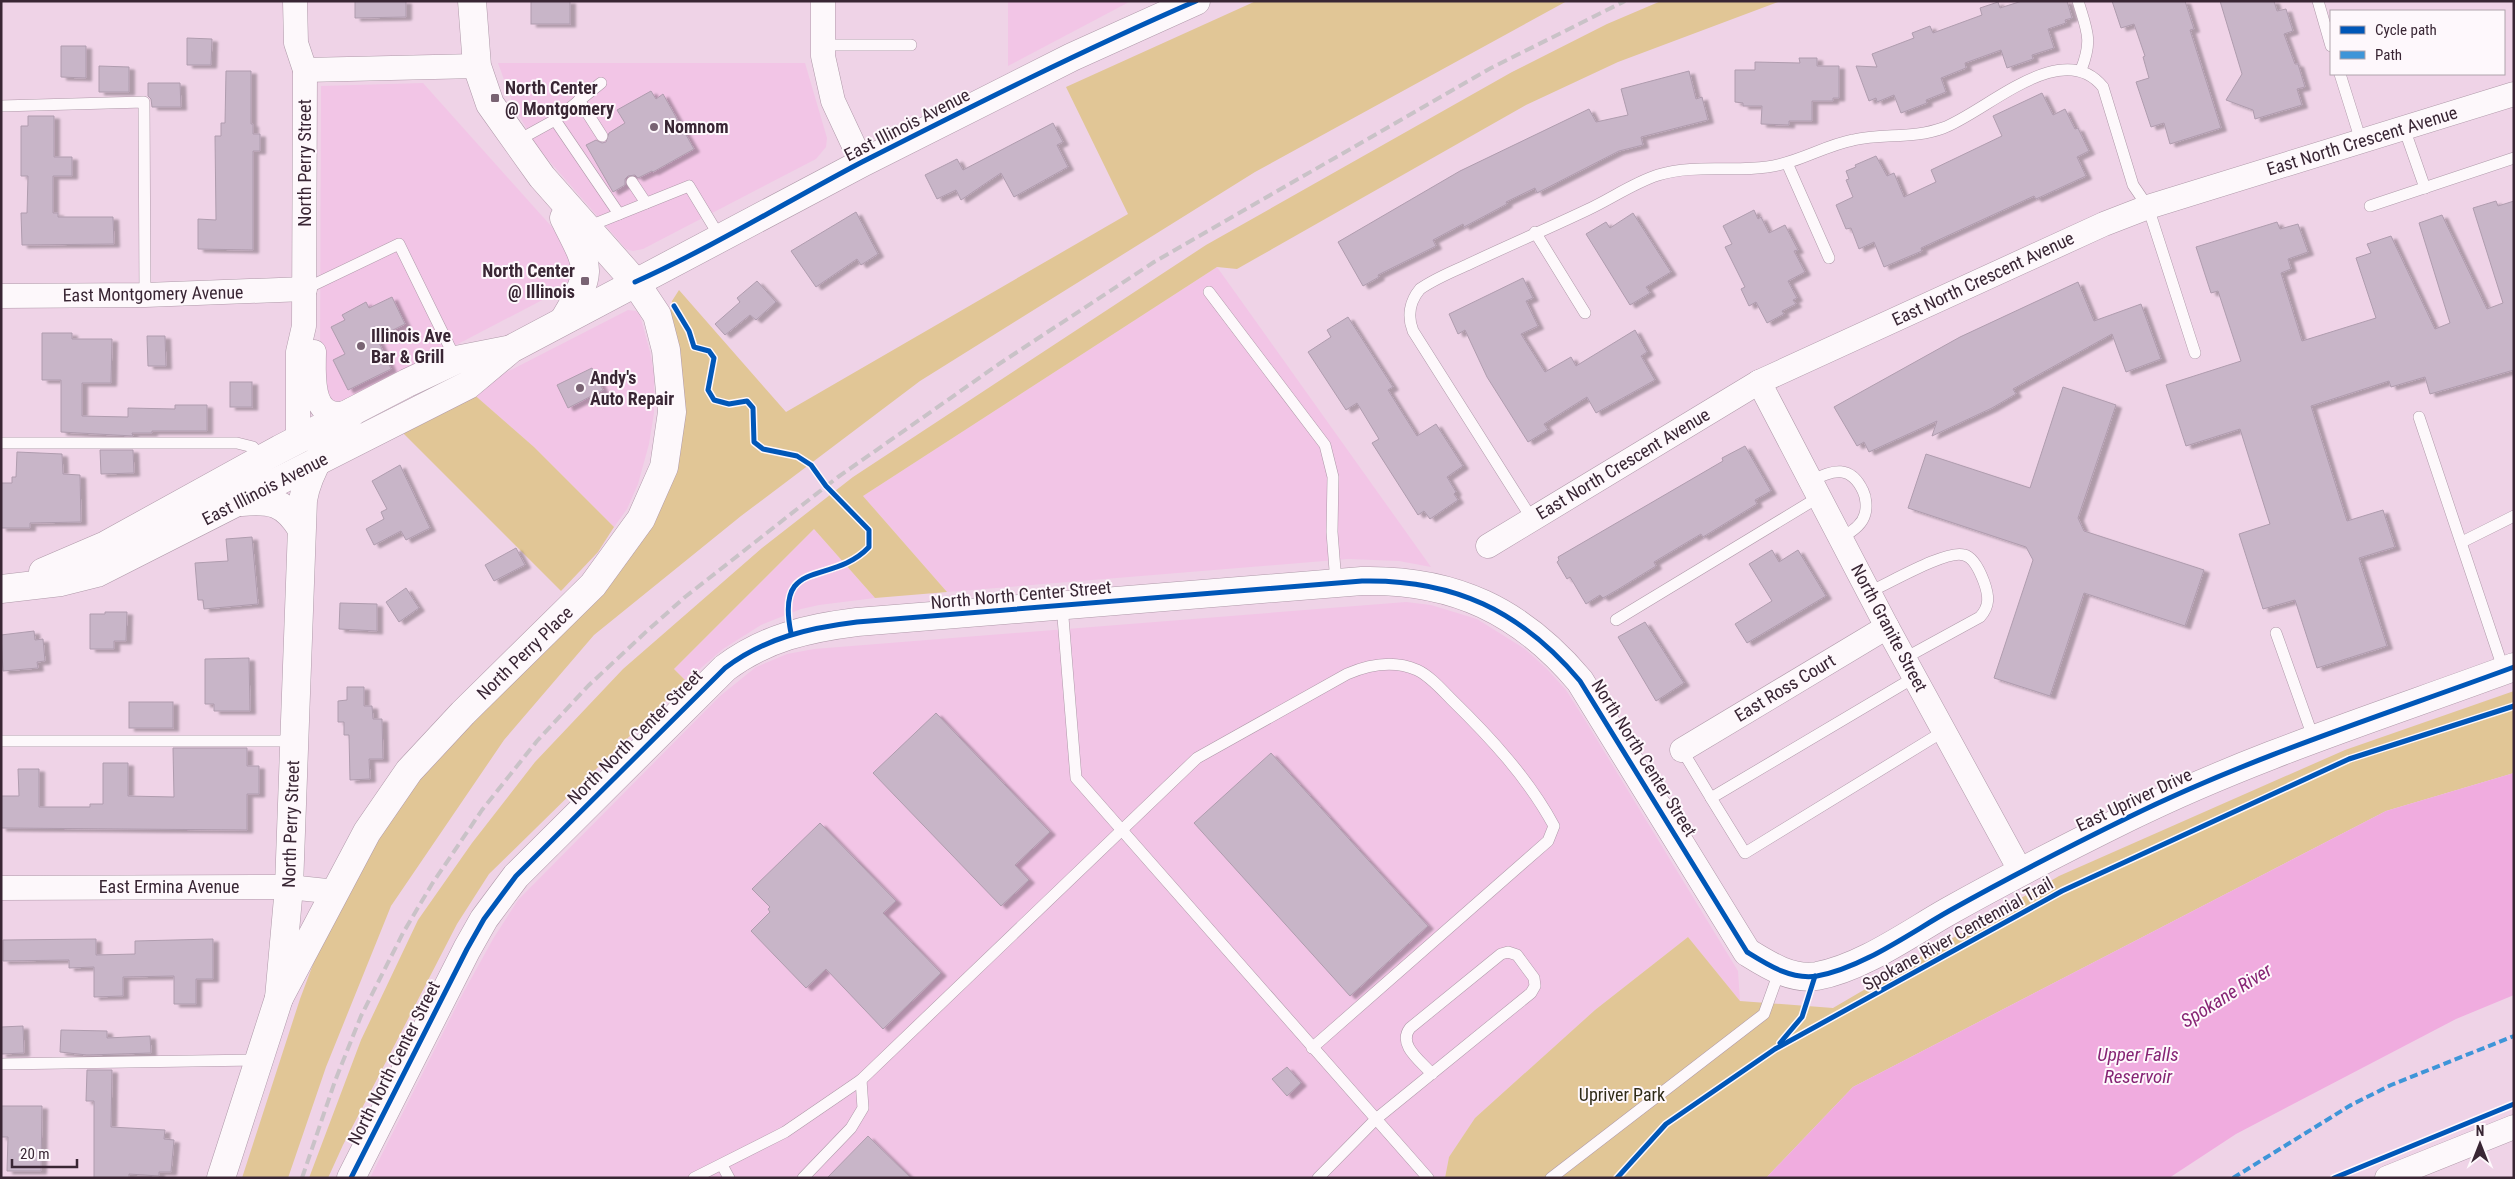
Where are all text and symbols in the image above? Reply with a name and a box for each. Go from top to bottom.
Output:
legend [2330,10,2505,75]
text: Cycle path [2375,21,2437,39]
text: Path [2375,46,2402,64]
place label: North Center @ Montgomery [505,77,614,119]
street label: East Illinois Avenue [840,84,973,165]
marker: North Center @ Montgomery [489,92,501,104]
street label: North Perry Street [294,99,315,227]
street label: East North Crescent Avenue [2264,101,2460,180]
place label: Nomnom [664,116,729,137]
marker: Nomnom [648,121,660,133]
street label: East North Crescent Avenue [1888,227,2077,330]
place label: North Center @ Illinois [482,260,575,302]
marker: North Center @ Illinois [579,275,591,287]
street label: East Montgomery Avenue [62,281,244,306]
place label: Illinois Ave Bar & Grill [371,325,451,367]
marker: Illinois Ave Bar & Grill [355,340,367,352]
place label: Andy's Auto Repair [590,367,674,409]
marker: Andy's Auto Repair [574,382,586,394]
street label: East North Crescent Avenue [1532,403,1713,524]
street label: East Illinois Avenue [198,448,331,529]
street label: North Granite Street [1847,560,1932,695]
street label: North North Center Street [930,576,1112,613]
street label: North Perry Place [472,602,577,704]
street label: East Ross Court [1731,649,1839,726]
street label: North North Center Street [563,665,706,808]
street label: North North Center Street [1587,675,1701,840]
street label: North Perry Street [278,760,303,888]
street label: East Upriver Drive [2073,764,2195,836]
street label: Spokane River Centennial Trail [1859,872,2057,995]
street label: East Ermina Avenue [99,876,239,897]
water label: Spokane River [2177,958,2276,1032]
street label: North North Center Street [343,977,444,1148]
water label: Upper Falls Reservoir [2097,1043,2179,1088]
park label: Upriver Park [1579,1084,1665,1105]
north arrow [2455,1119,2505,1169]
text: N [2476,1123,2484,1139]
scale bar [12,1136,78,1168]
text: 20 m [20,1145,50,1163]

